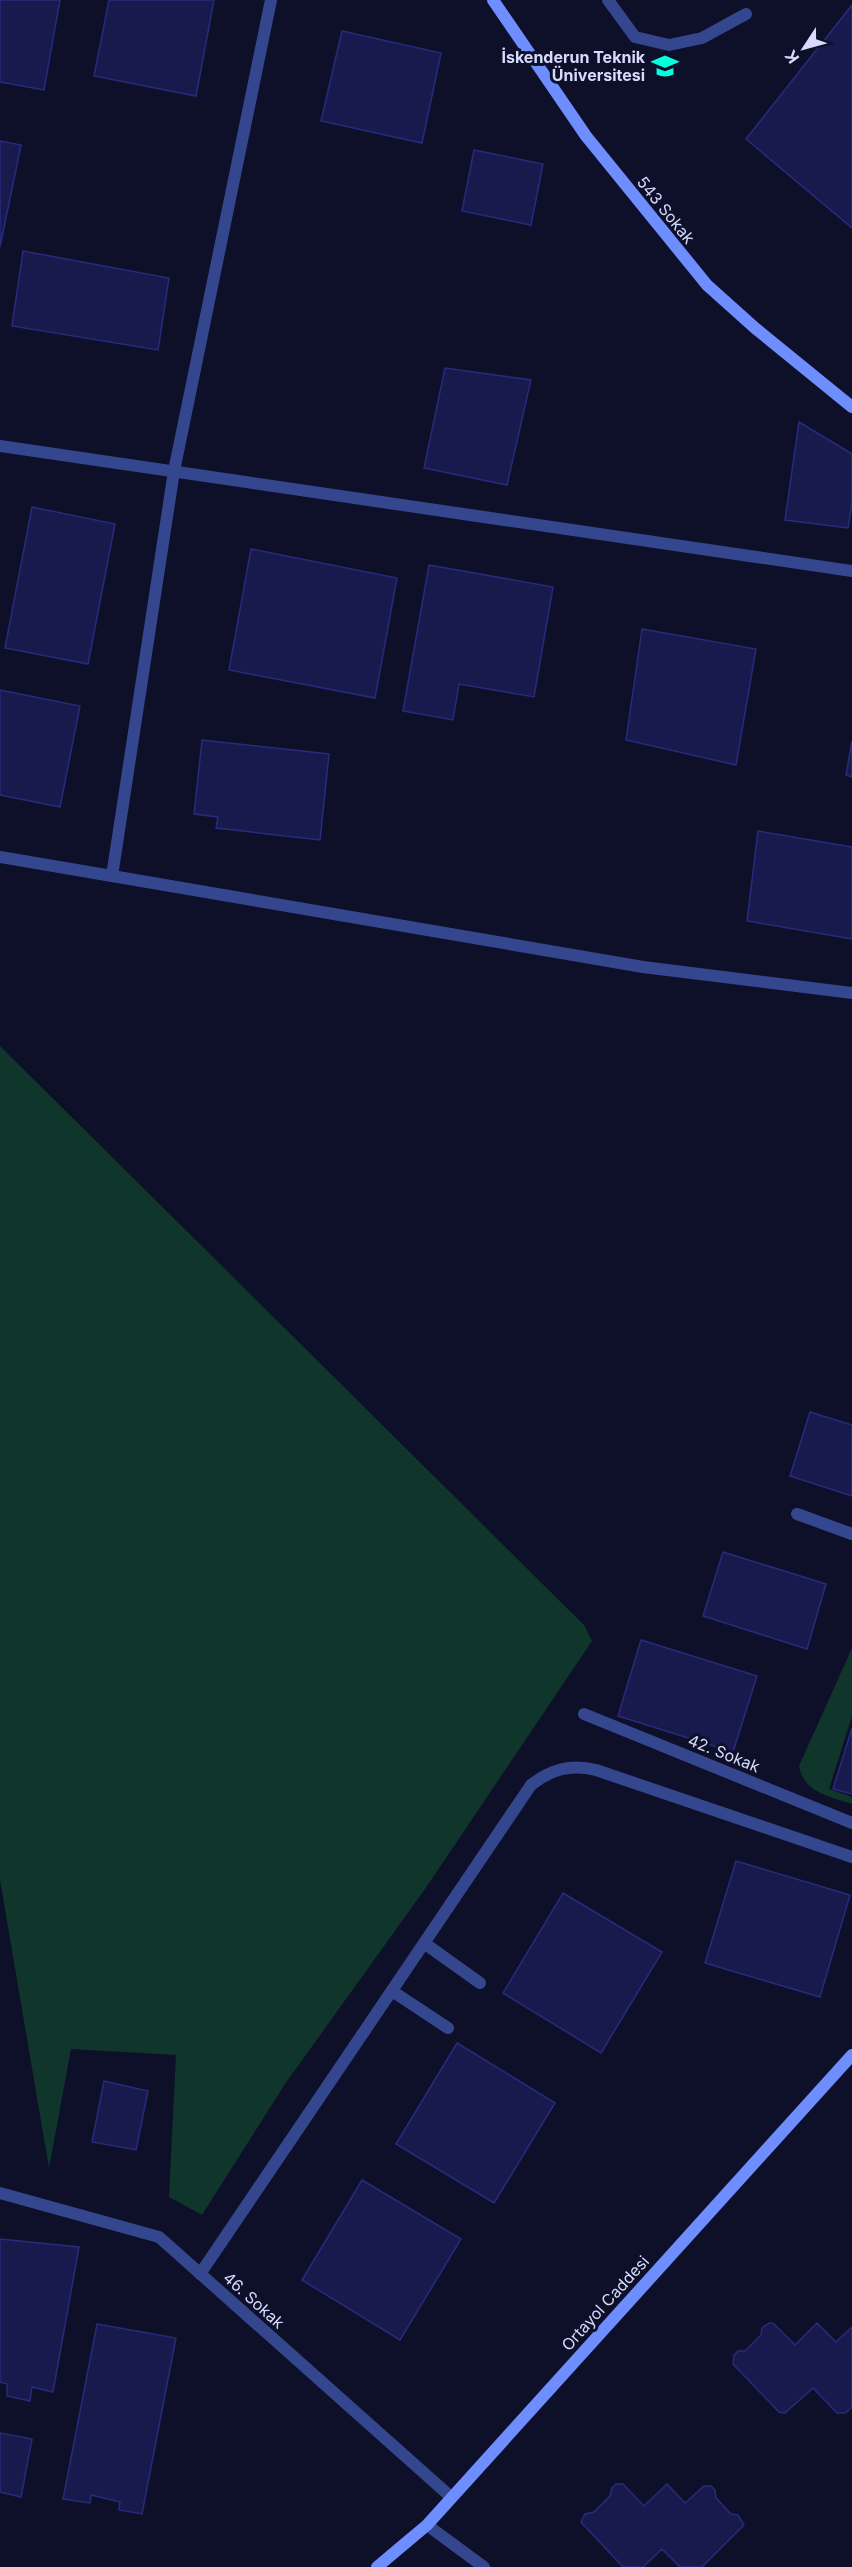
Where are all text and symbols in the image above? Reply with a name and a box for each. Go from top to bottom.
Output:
north arrow [774,18,834,78]
text: K [780,46,803,67]
place label: İskenderun Teknik Üniversitesi [501,47,646,85]
school or university icon: İskenderun Teknik Üniversitesi [650,51,680,81]
street label: 543 Sokak [633,172,699,248]
street label: 42. Sokak [685,1730,763,1777]
street label: Ortayol Caddesi [557,2251,653,2355]
street label: 46. Sokak [219,2267,289,2333]

